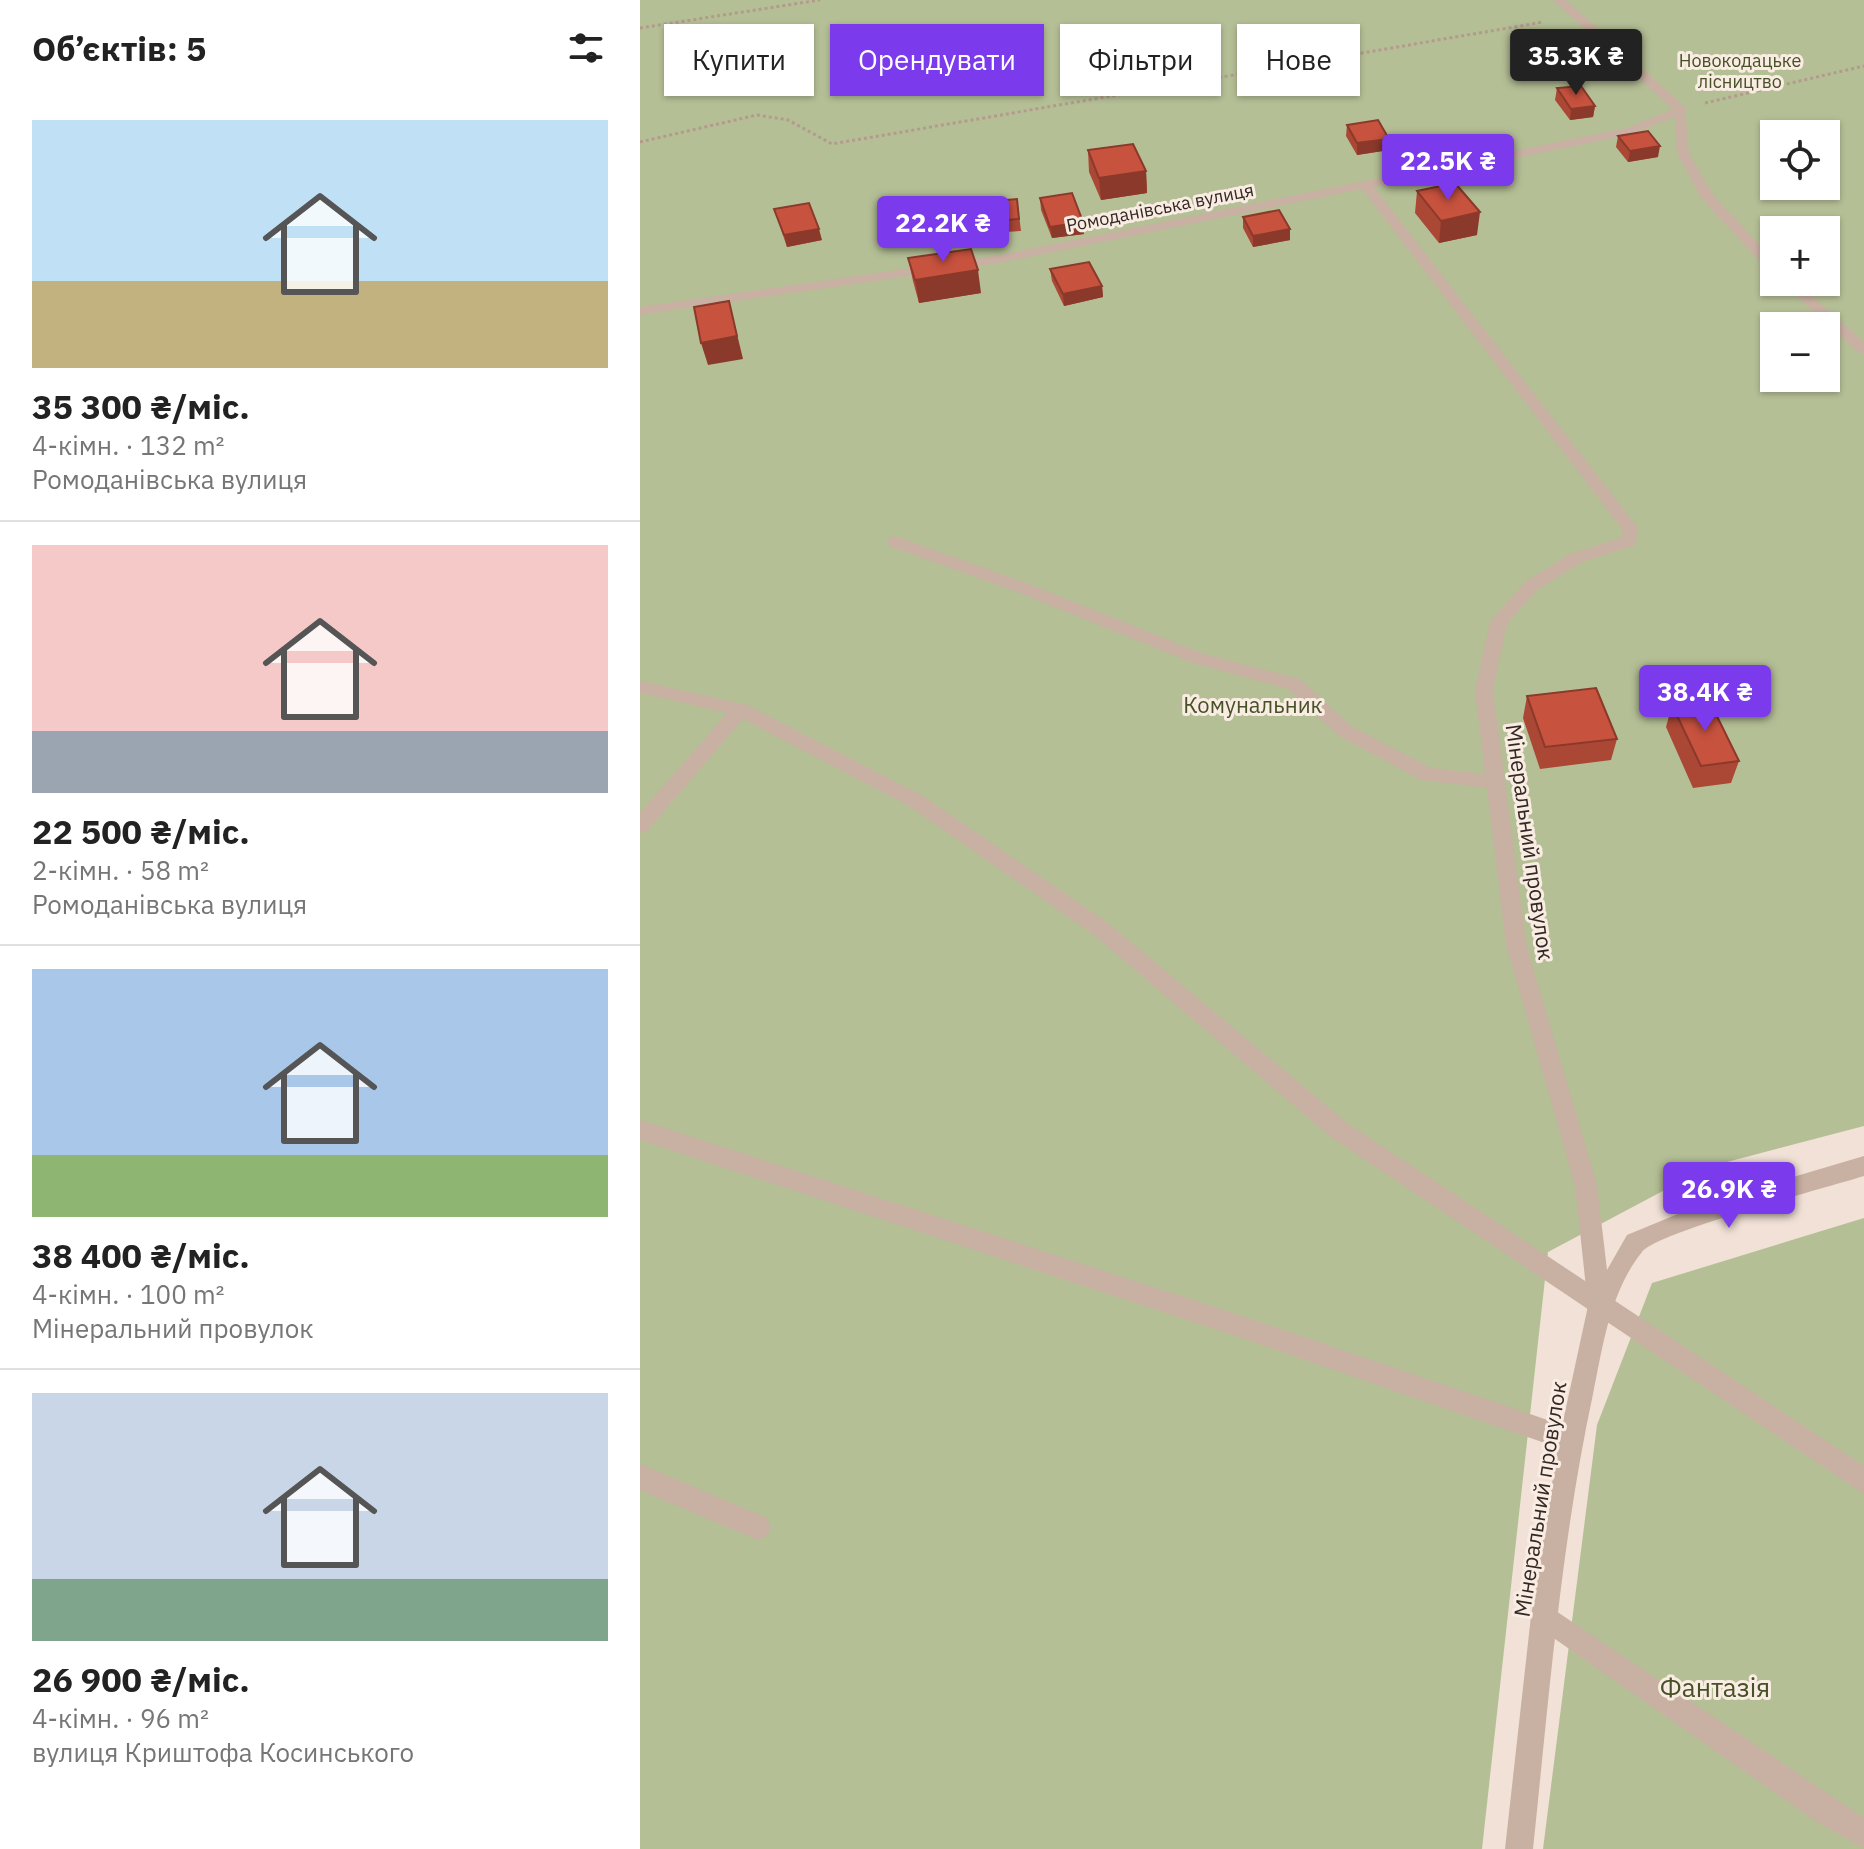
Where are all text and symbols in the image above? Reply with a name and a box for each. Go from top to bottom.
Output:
chip: Купити [664,24,814,96]
chip: Орендувати [830,24,1044,96]
chip: Фільтри [1060,24,1221,96]
chip: Нове [1237,24,1360,96]
text: Об’єктів: 5 [32,26,206,70]
icon: filters [564,26,608,70]
pin: 35.3K ₴ [1502,29,1650,97]
text: 35.3K ₴ [1528,38,1624,72]
park label: Новокодацьке лісництво [1679,49,1801,93]
map controls [1760,120,1840,392]
button: locate [1760,120,1840,200]
pin: 22.5K ₴ [1374,134,1522,202]
text: 22.5K ₴ [1400,143,1496,177]
icon: home [248,172,392,316]
street label: Ромоданівська вулиця [1064,178,1256,237]
pin: 22.2K ₴ [869,196,1017,264]
text: 22.2K ₴ [895,205,991,239]
button: + [1760,216,1840,296]
button: − [1760,312,1840,392]
text: 35 300 ₴/міс. [32,384,250,428]
text: 4-кімн. · 132 m² [32,428,225,462]
text: Ромоданівська вулиця [32,462,307,496]
icon: home [248,597,392,741]
pin: 38.4K ₴ [1631,665,1779,733]
text: 38.4K ₴ [1657,674,1753,708]
park label: Комунальник [1183,690,1323,719]
street label: Мінеральний провулок [1500,722,1561,962]
text: 22 500 ₴/міс. [32,809,250,853]
text: 2-кімн. · 58 m² [32,853,209,887]
text: Ромоданівська вулиця [32,887,307,921]
icon: home [248,1021,392,1165]
pin: 26.9K ₴ [1655,1162,1803,1230]
text: 26.9K ₴ [1681,1171,1777,1205]
text: 38 400 ₴/міс. [32,1233,250,1277]
text: 4-кімн. · 100 m² [32,1277,225,1311]
text: Мінеральний провулок [32,1311,314,1345]
street label: Мінеральний провулок [1507,1379,1572,1619]
icon: home [248,1445,392,1589]
text: 26 900 ₴/міс. [32,1657,250,1701]
park label: Фантазія [1660,1670,1770,1704]
text: 4-кімн. · 96 m² [32,1701,209,1735]
text: вулиця Криштофа Косинського [32,1735,414,1769]

